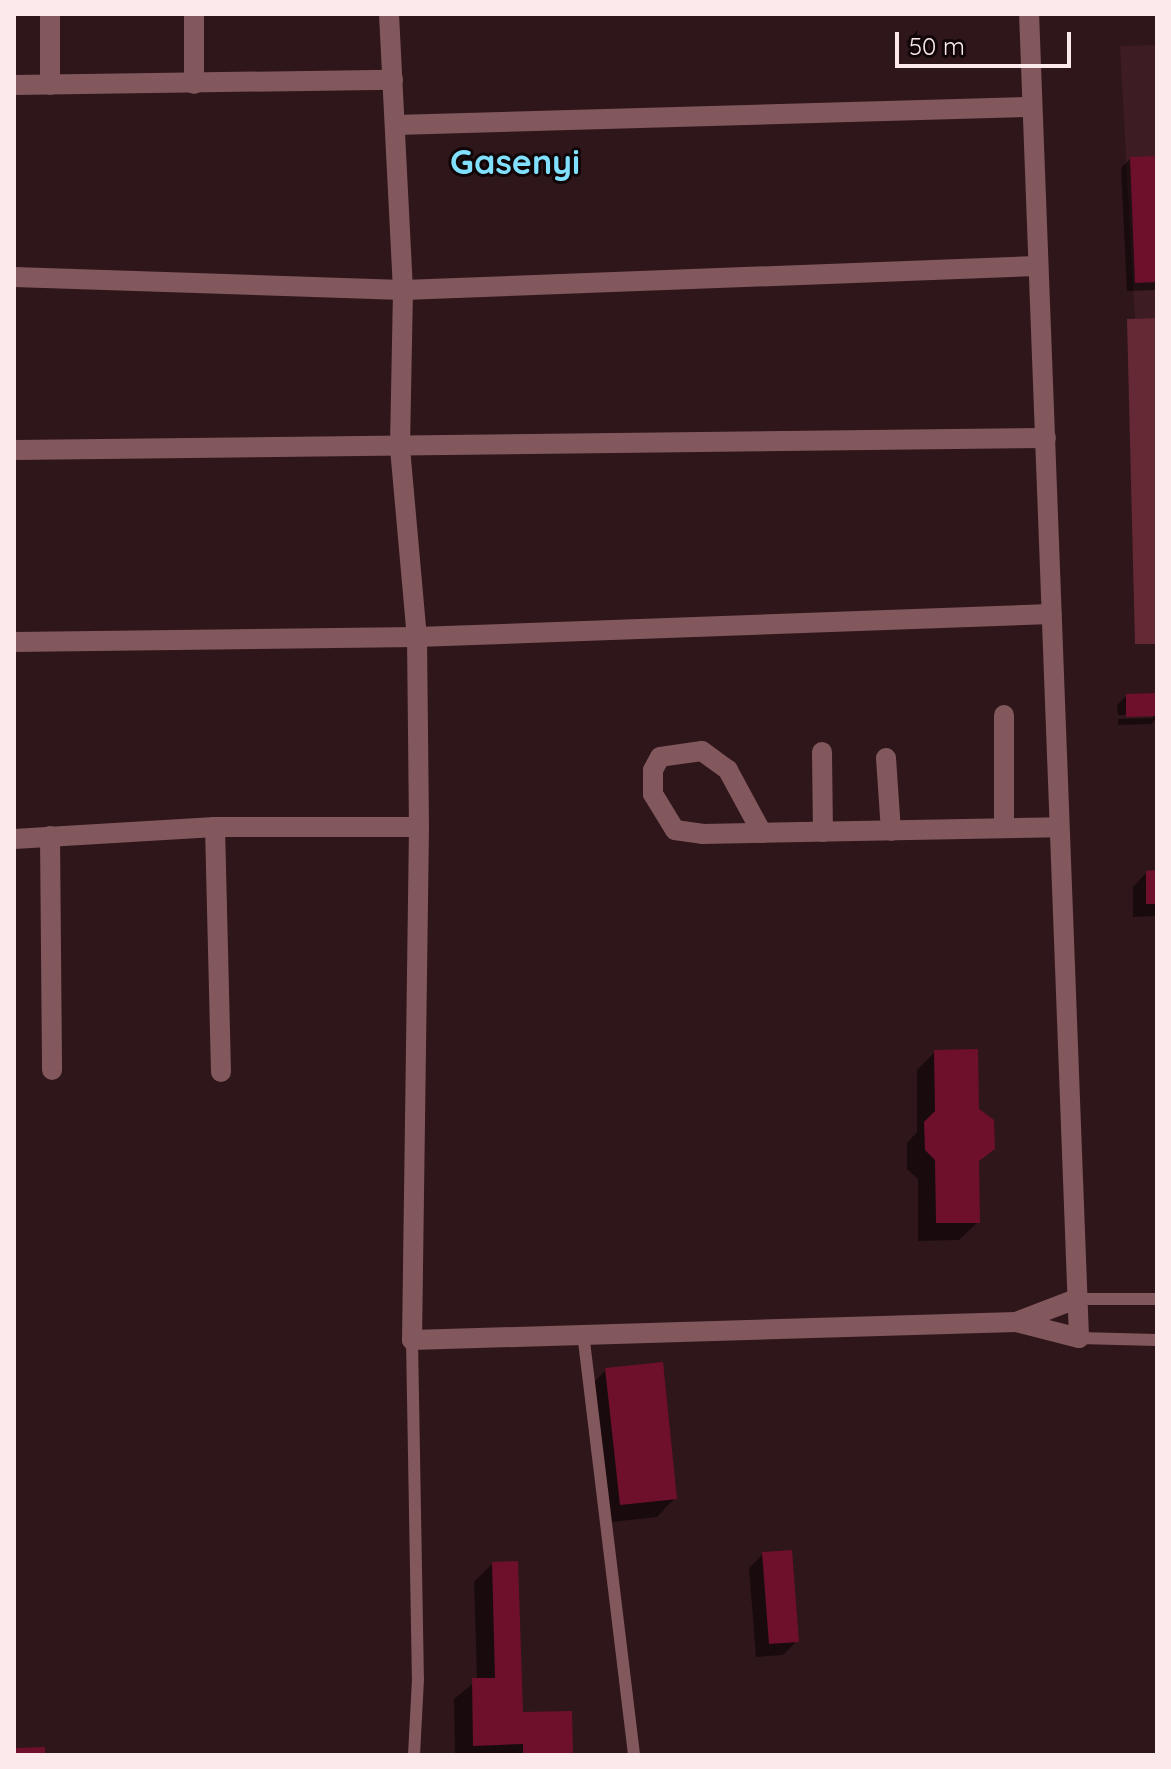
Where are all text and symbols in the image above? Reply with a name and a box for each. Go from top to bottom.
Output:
scale bar [899,16,1075,66]
text: 50 m [909,31,965,61]
district label: Gasenyi [450,142,580,182]

